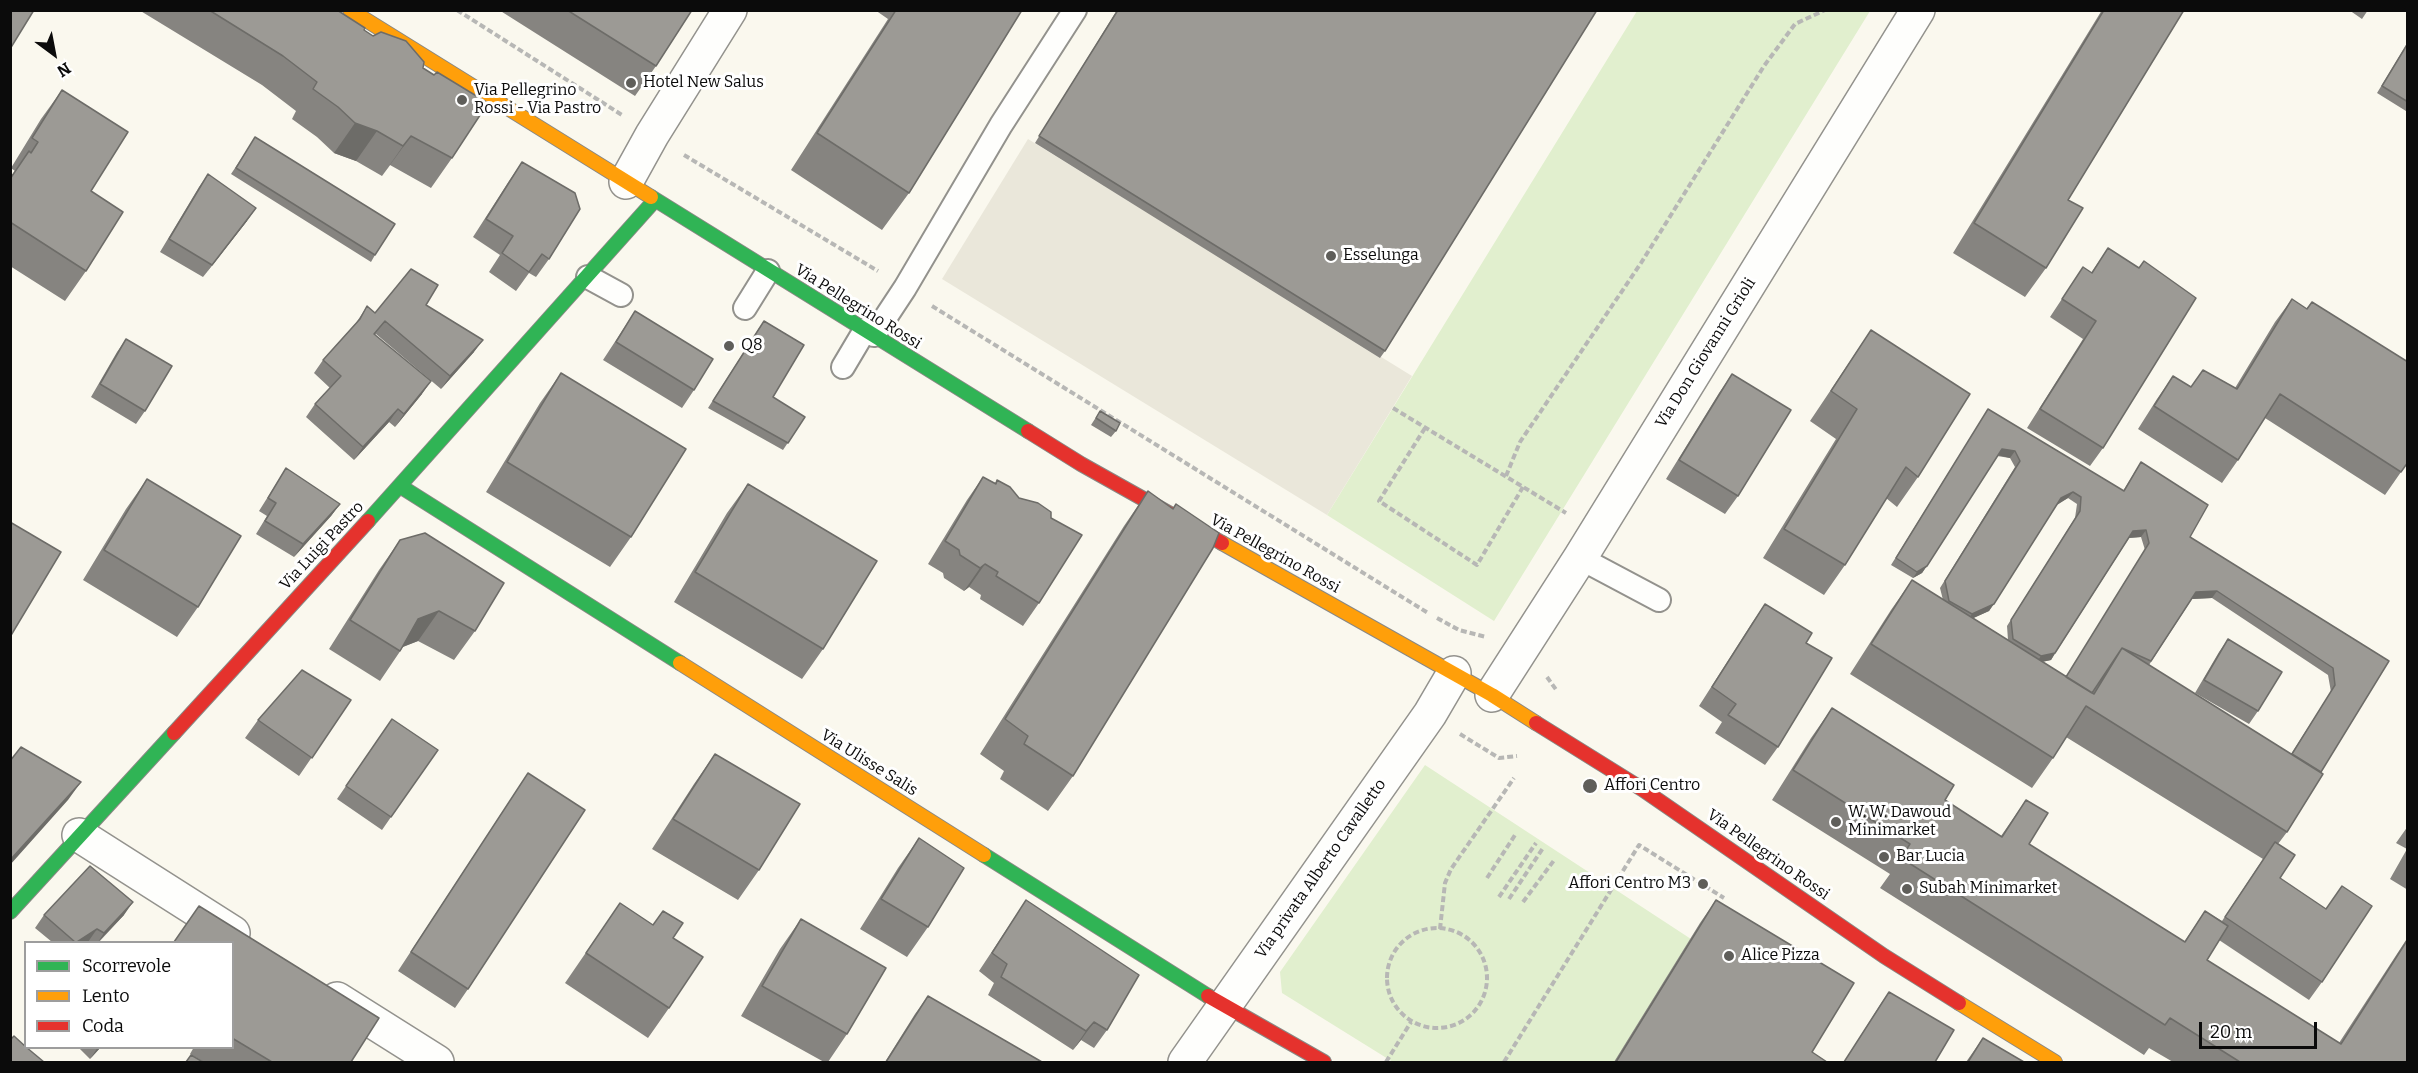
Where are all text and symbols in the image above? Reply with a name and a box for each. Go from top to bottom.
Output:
north arrow [24,24,84,84]
text: N [54,58,74,81]
place label: Hotel New Salus [643,73,764,93]
marker: Hotel New Salus [624,76,638,90]
place label: Via Pellegrino Rossi - Via Pastro [474,81,601,119]
marker: Via Pellegrino Rossi - Via Pastro [455,93,469,107]
place label: Esselunga [1343,246,1419,266]
marker: Esselunga [1324,249,1338,263]
street label: Via Pellegrino Rossi [791,260,925,354]
street label: Via Don Giovanni Grioli [1652,274,1760,432]
place label: Q8 [741,336,763,356]
marker: Q8 [722,339,736,353]
street label: Via Luigi Pastro [276,498,368,594]
street label: Via Pellegrino Rossi [1207,510,1343,598]
street label: Via Ulisse Salis [817,726,921,800]
street label: Via privata Alberto Cavalletto [1252,776,1390,962]
place label: Affori Centro [1604,776,1700,796]
marker: Affori Centro [1581,777,1599,795]
place label: W. W. Dawoud Minimarket [1848,803,1951,841]
street label: Via Pellegrino Rossi [1703,805,1833,905]
marker: W. W. Dawoud Minimarket [1829,815,1843,829]
place label: Bar Lucia [1896,847,1965,867]
marker: Bar Lucia [1877,850,1891,864]
place label: Affori Centro M3 [1568,874,1691,894]
marker: Affori Centro M3 [1696,877,1710,891]
place label: Subah Minimarket [1919,879,2057,899]
marker: Subah Minimarket [1900,882,1914,896]
legend [24,941,234,1049]
place label: Alice Pizza [1741,946,1820,966]
marker: Alice Pizza [1722,949,1736,963]
text: Scorrevole [82,955,171,977]
text: Lento [82,985,130,1007]
scale bar [2202,1010,2320,1048]
text: Coda [82,1015,124,1037]
text: 20 m [2210,1021,2252,1043]

